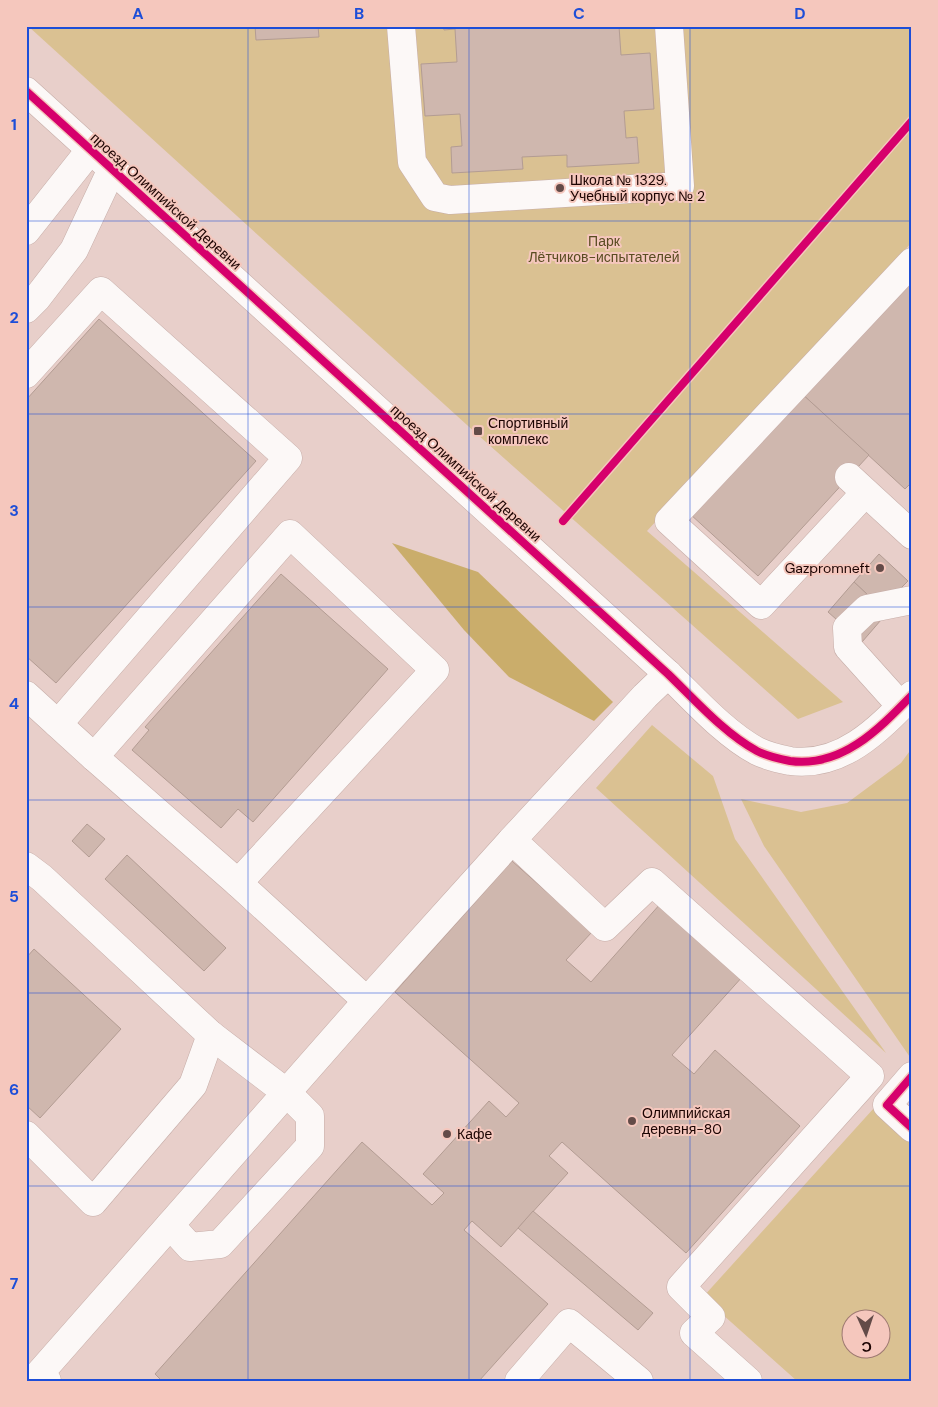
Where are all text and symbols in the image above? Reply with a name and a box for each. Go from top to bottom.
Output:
text: A [132,3,144,24]
text: B [354,3,364,24]
text: C [573,3,585,24]
text: D [794,3,806,24]
text: 1 [11,114,17,135]
street label: проезд Олимпийской Деревни [87,129,245,273]
place label: Школа № 1329. Учебный корпус № 2 [570,171,705,205]
marker: Школа № 1329. Учебный корпус № 2 [554,182,566,194]
park label: Парк Лётчиков-испытателей [528,232,680,266]
text: 2 [9,307,19,328]
street label: проезд Олимпийской Деревни [387,401,545,545]
place label: Спортивный комплекс [488,414,568,448]
marker: Спортивный комплекс [472,425,484,437]
text: 3 [9,500,19,521]
place label: Gazpromneft [785,559,870,577]
marker: Gazpromneft [874,562,886,574]
text: 4 [9,693,19,714]
text: 5 [9,886,19,907]
text: 6 [9,1079,19,1100]
place label: Олимпийская деревня-80 [642,1104,730,1138]
marker: Олимпийская деревня-80 [626,1115,638,1127]
place label: Кафе [457,1125,492,1143]
marker: Кафе [441,1128,453,1140]
text: 7 [10,1273,19,1294]
north arrow [840,1310,890,1360]
text: С [861,1338,872,1356]

